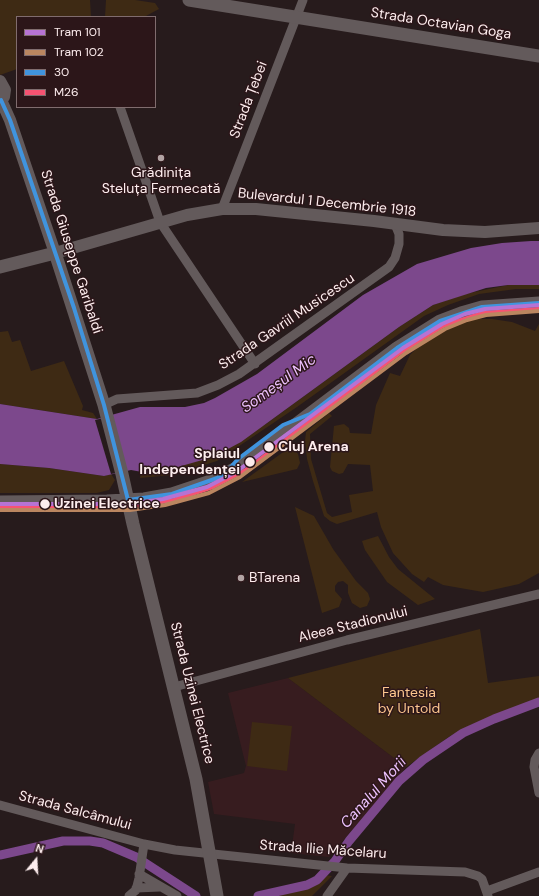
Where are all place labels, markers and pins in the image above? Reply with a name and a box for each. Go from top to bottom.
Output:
marker: Grădinița Steluța Fermecată [156,153,166,163]
place label: Grădinița Steluța Fermecată [102,165,220,198]
place label: Cluj Arena [278,439,349,455]
marker: Cluj Arena [262,440,276,454]
place label: Splaiul Independenței [139,446,240,478]
marker: Splaiul Independenței [243,455,257,469]
place label: Uzinei Electrice [54,496,160,512]
marker: Uzinei Electrice [38,497,52,511]
place label: BTarena [249,570,300,586]
marker: BTarena [236,573,246,583]

